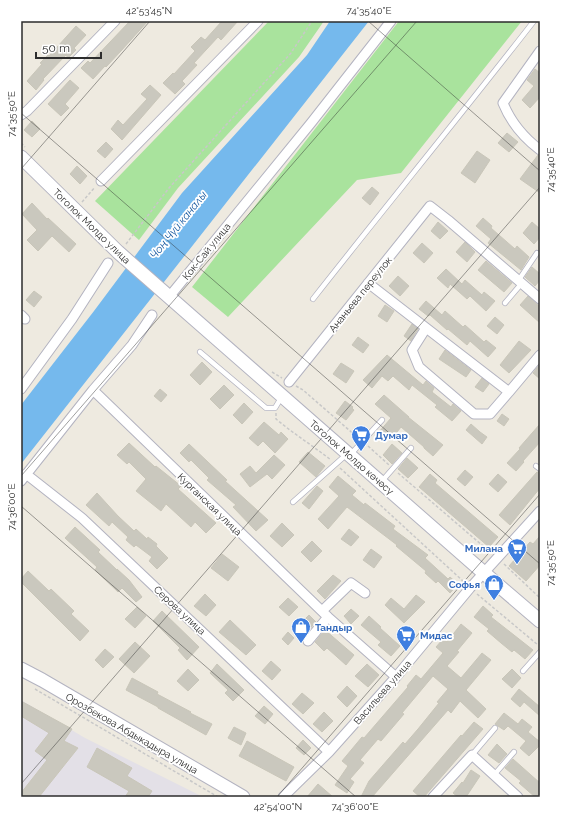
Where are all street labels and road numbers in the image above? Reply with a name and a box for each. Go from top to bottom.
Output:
street label: Тоголок Молдо улица [51,187,133,266]
street label: Кок-Сай улица [180,221,233,282]
street label: Ананьева переулок [327,254,394,334]
street label: Тоголок Молдо көчөсү [307,418,396,497]
street label: Курганская улица [175,471,244,538]
street label: Серова улица [152,584,208,637]
street label: Васильева улица [352,658,413,727]
street label: Орозбекова Абдыкадыра улица [64,691,200,776]

